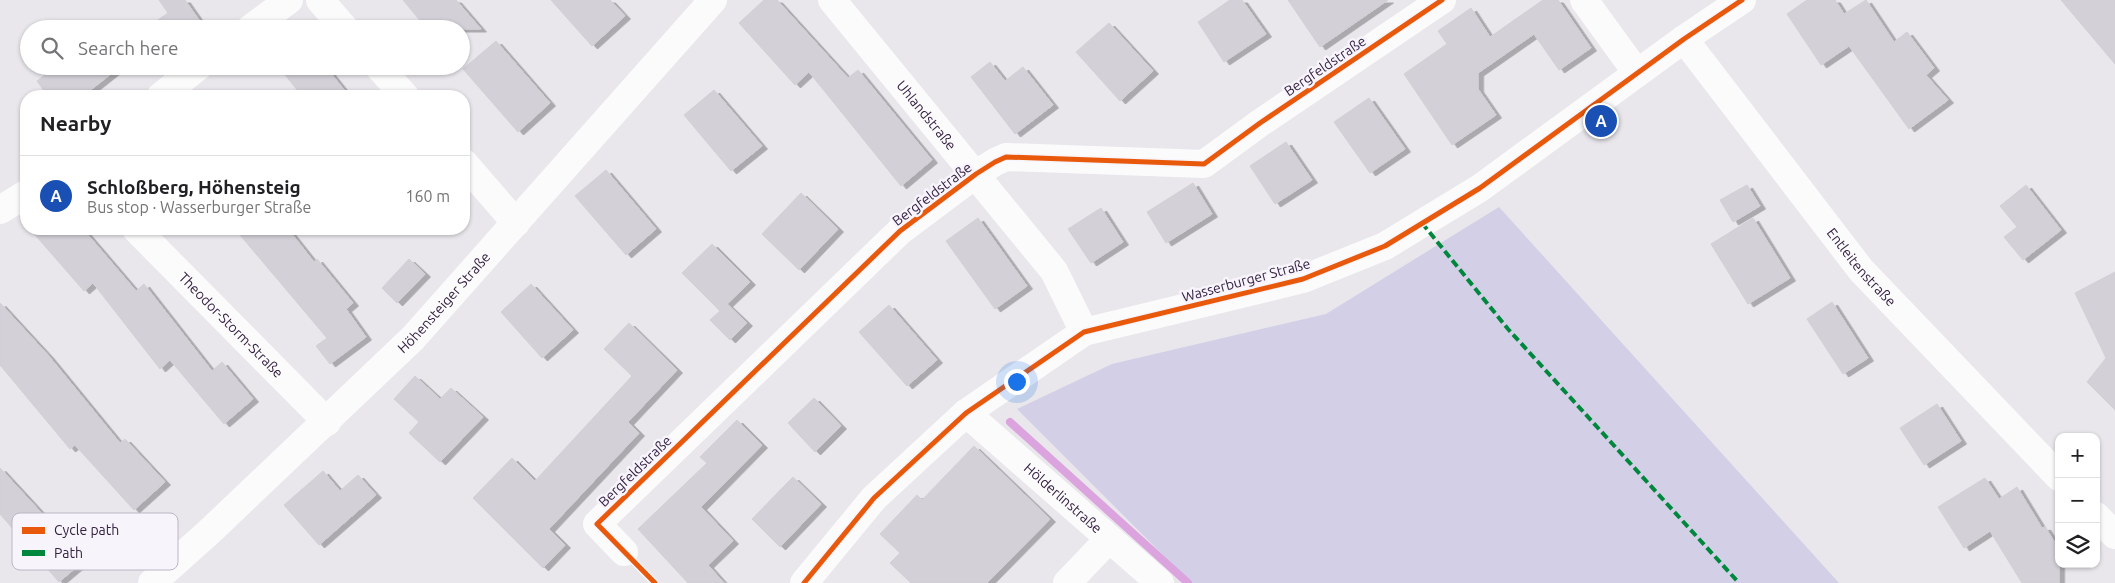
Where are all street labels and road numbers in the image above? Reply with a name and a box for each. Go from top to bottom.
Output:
street label: Bergfeldstraße [1281,33,1369,99]
street label: Uhlandstraße [893,77,960,153]
street label: Bergfeldstraße [889,159,975,229]
street label: Entleitenstraße [1824,225,1899,309]
street label: Höhensteiger Straße [394,249,493,356]
street label: Wasserburger Straße [1180,255,1312,305]
street label: Theodor-Storm-Straße [176,269,286,381]
street label: Bergfeldstraße [595,432,675,510]
street label: Hölderlinstraße [1021,460,1105,536]

